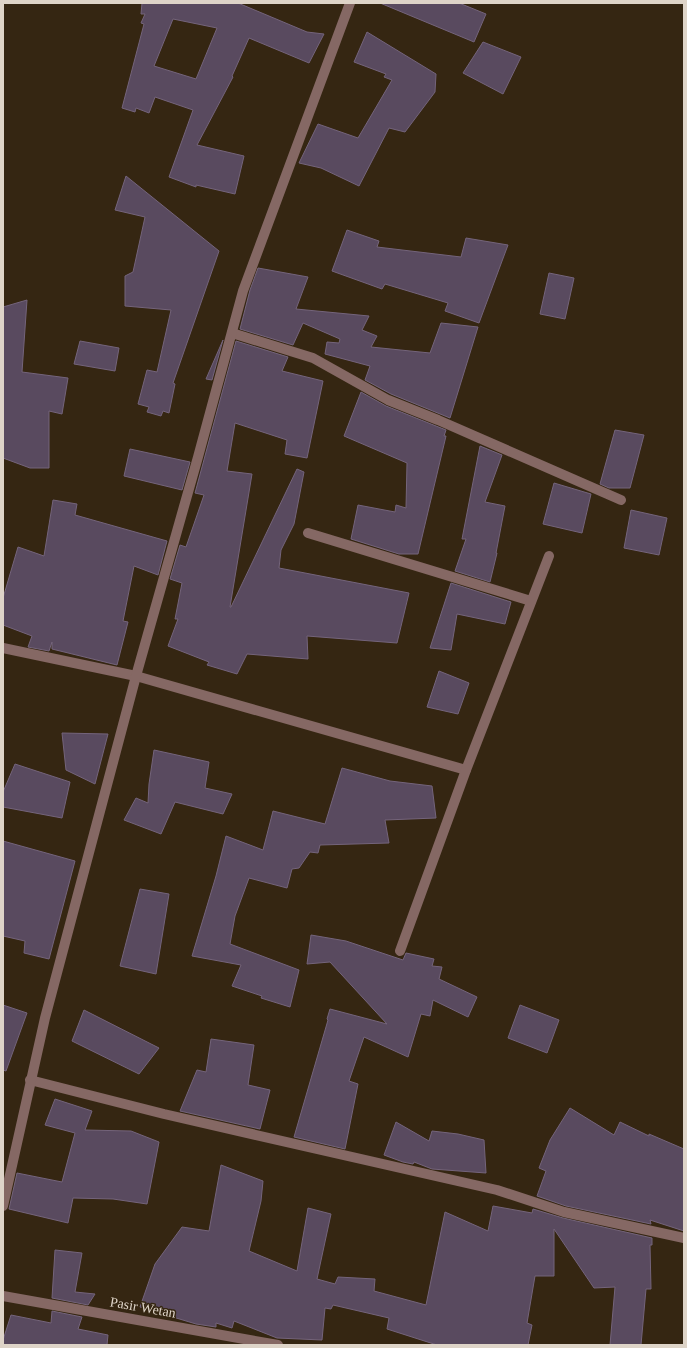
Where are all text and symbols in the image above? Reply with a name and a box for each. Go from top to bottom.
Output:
street label: Pasir Wetan [109,1294,177,1321]

